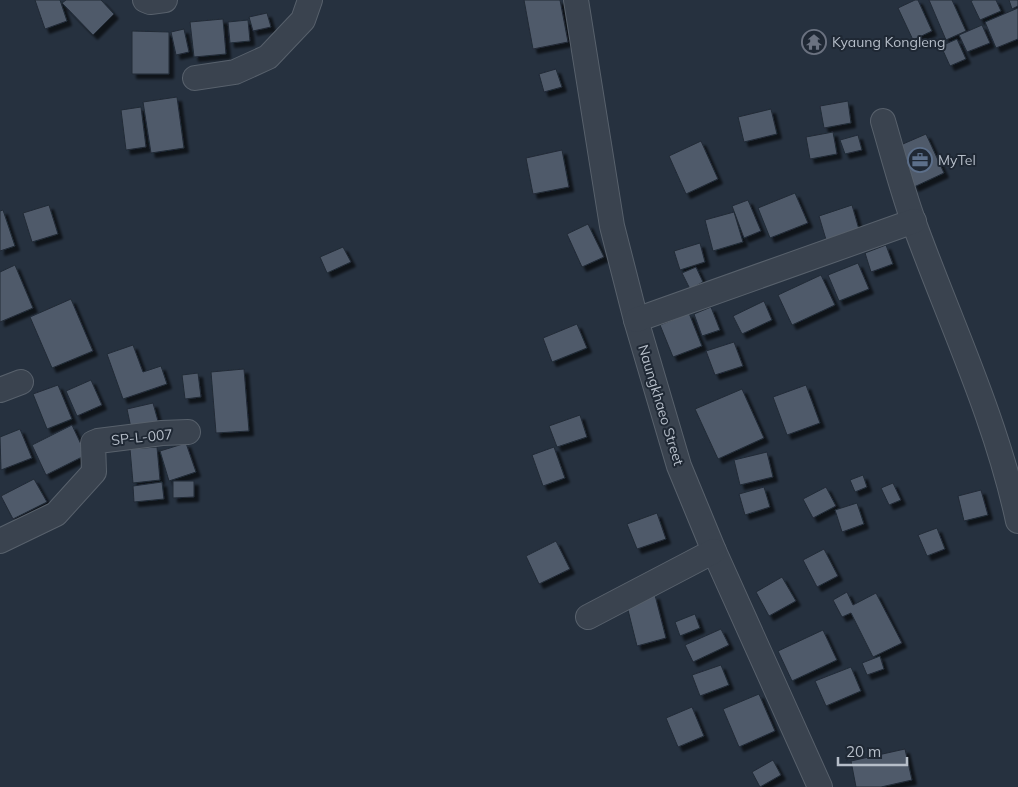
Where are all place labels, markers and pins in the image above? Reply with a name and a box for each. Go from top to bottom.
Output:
temple icon: Kyaung Kongleng [801,29,827,55]
place label: Kyaung Kongleng [832,33,946,51]
office icon: MyTel [907,147,933,173]
place label: MyTel [938,151,976,169]

